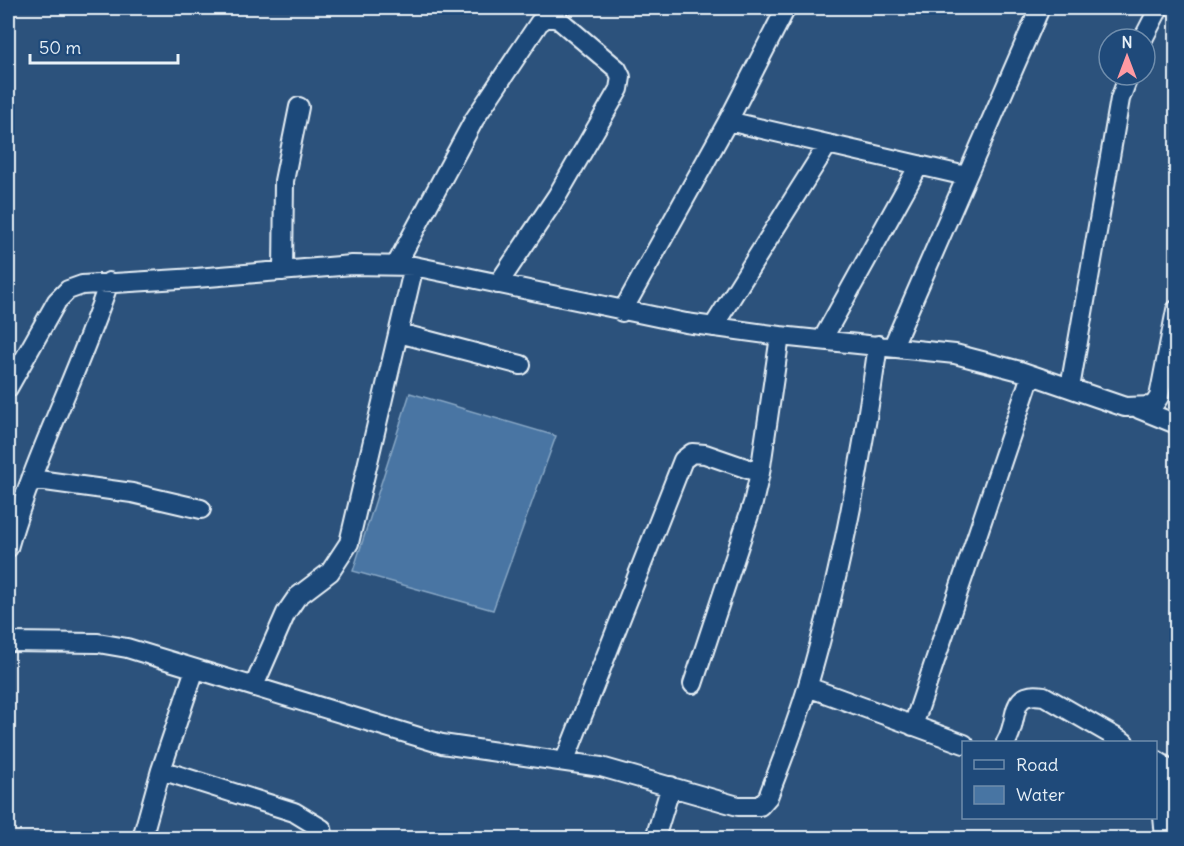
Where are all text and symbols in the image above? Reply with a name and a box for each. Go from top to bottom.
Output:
scale bar [30,27,178,65]
north arrow [1097,27,1157,87]
text: N [1121,32,1133,52]
text: 50 m [39,36,81,59]
legend [962,741,1157,819]
text: Road [1016,753,1059,776]
text: Water [1016,783,1066,806]

